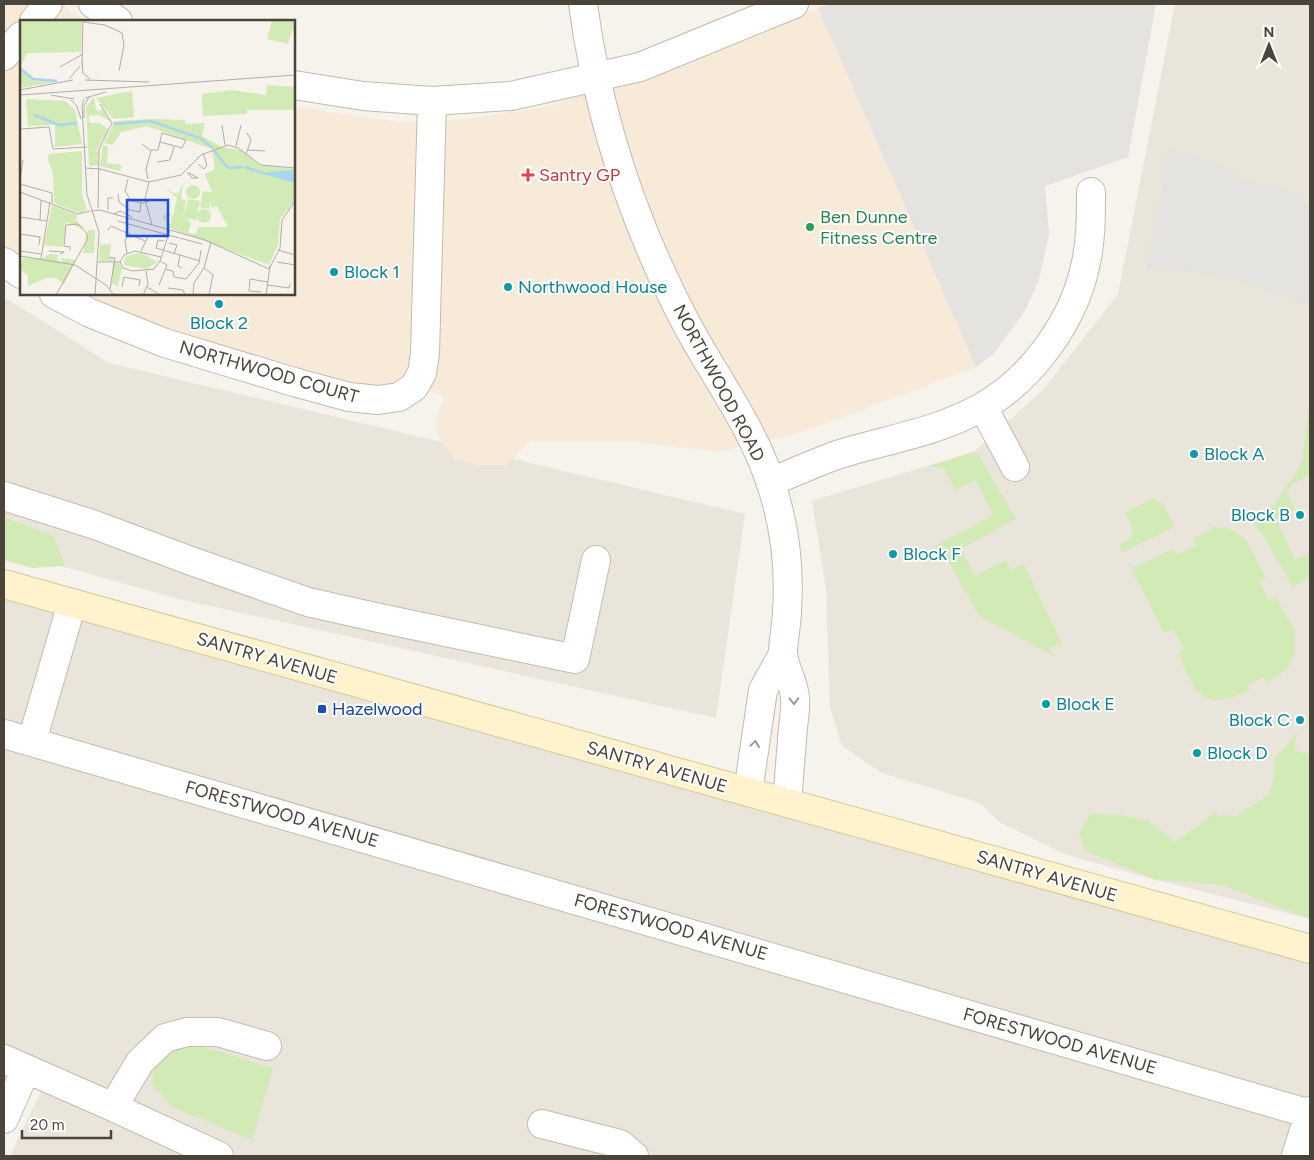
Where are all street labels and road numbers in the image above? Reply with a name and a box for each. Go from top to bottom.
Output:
street label: NORTHWOOD ROAD [668,301,770,465]
street label: NORTHWOOD COURT [177,336,361,408]
street label: SANTRY AVENUE [194,627,340,689]
street label: SANTRY AVENUE [584,736,730,798]
street label: FORESTWOOD AVENUE [183,776,381,852]
street label: SANTRY AVENUE [974,845,1120,907]
street label: FORESTWOOD AVENUE [572,889,770,965]
street label: FORESTWOOD AVENUE [961,1003,1159,1079]

